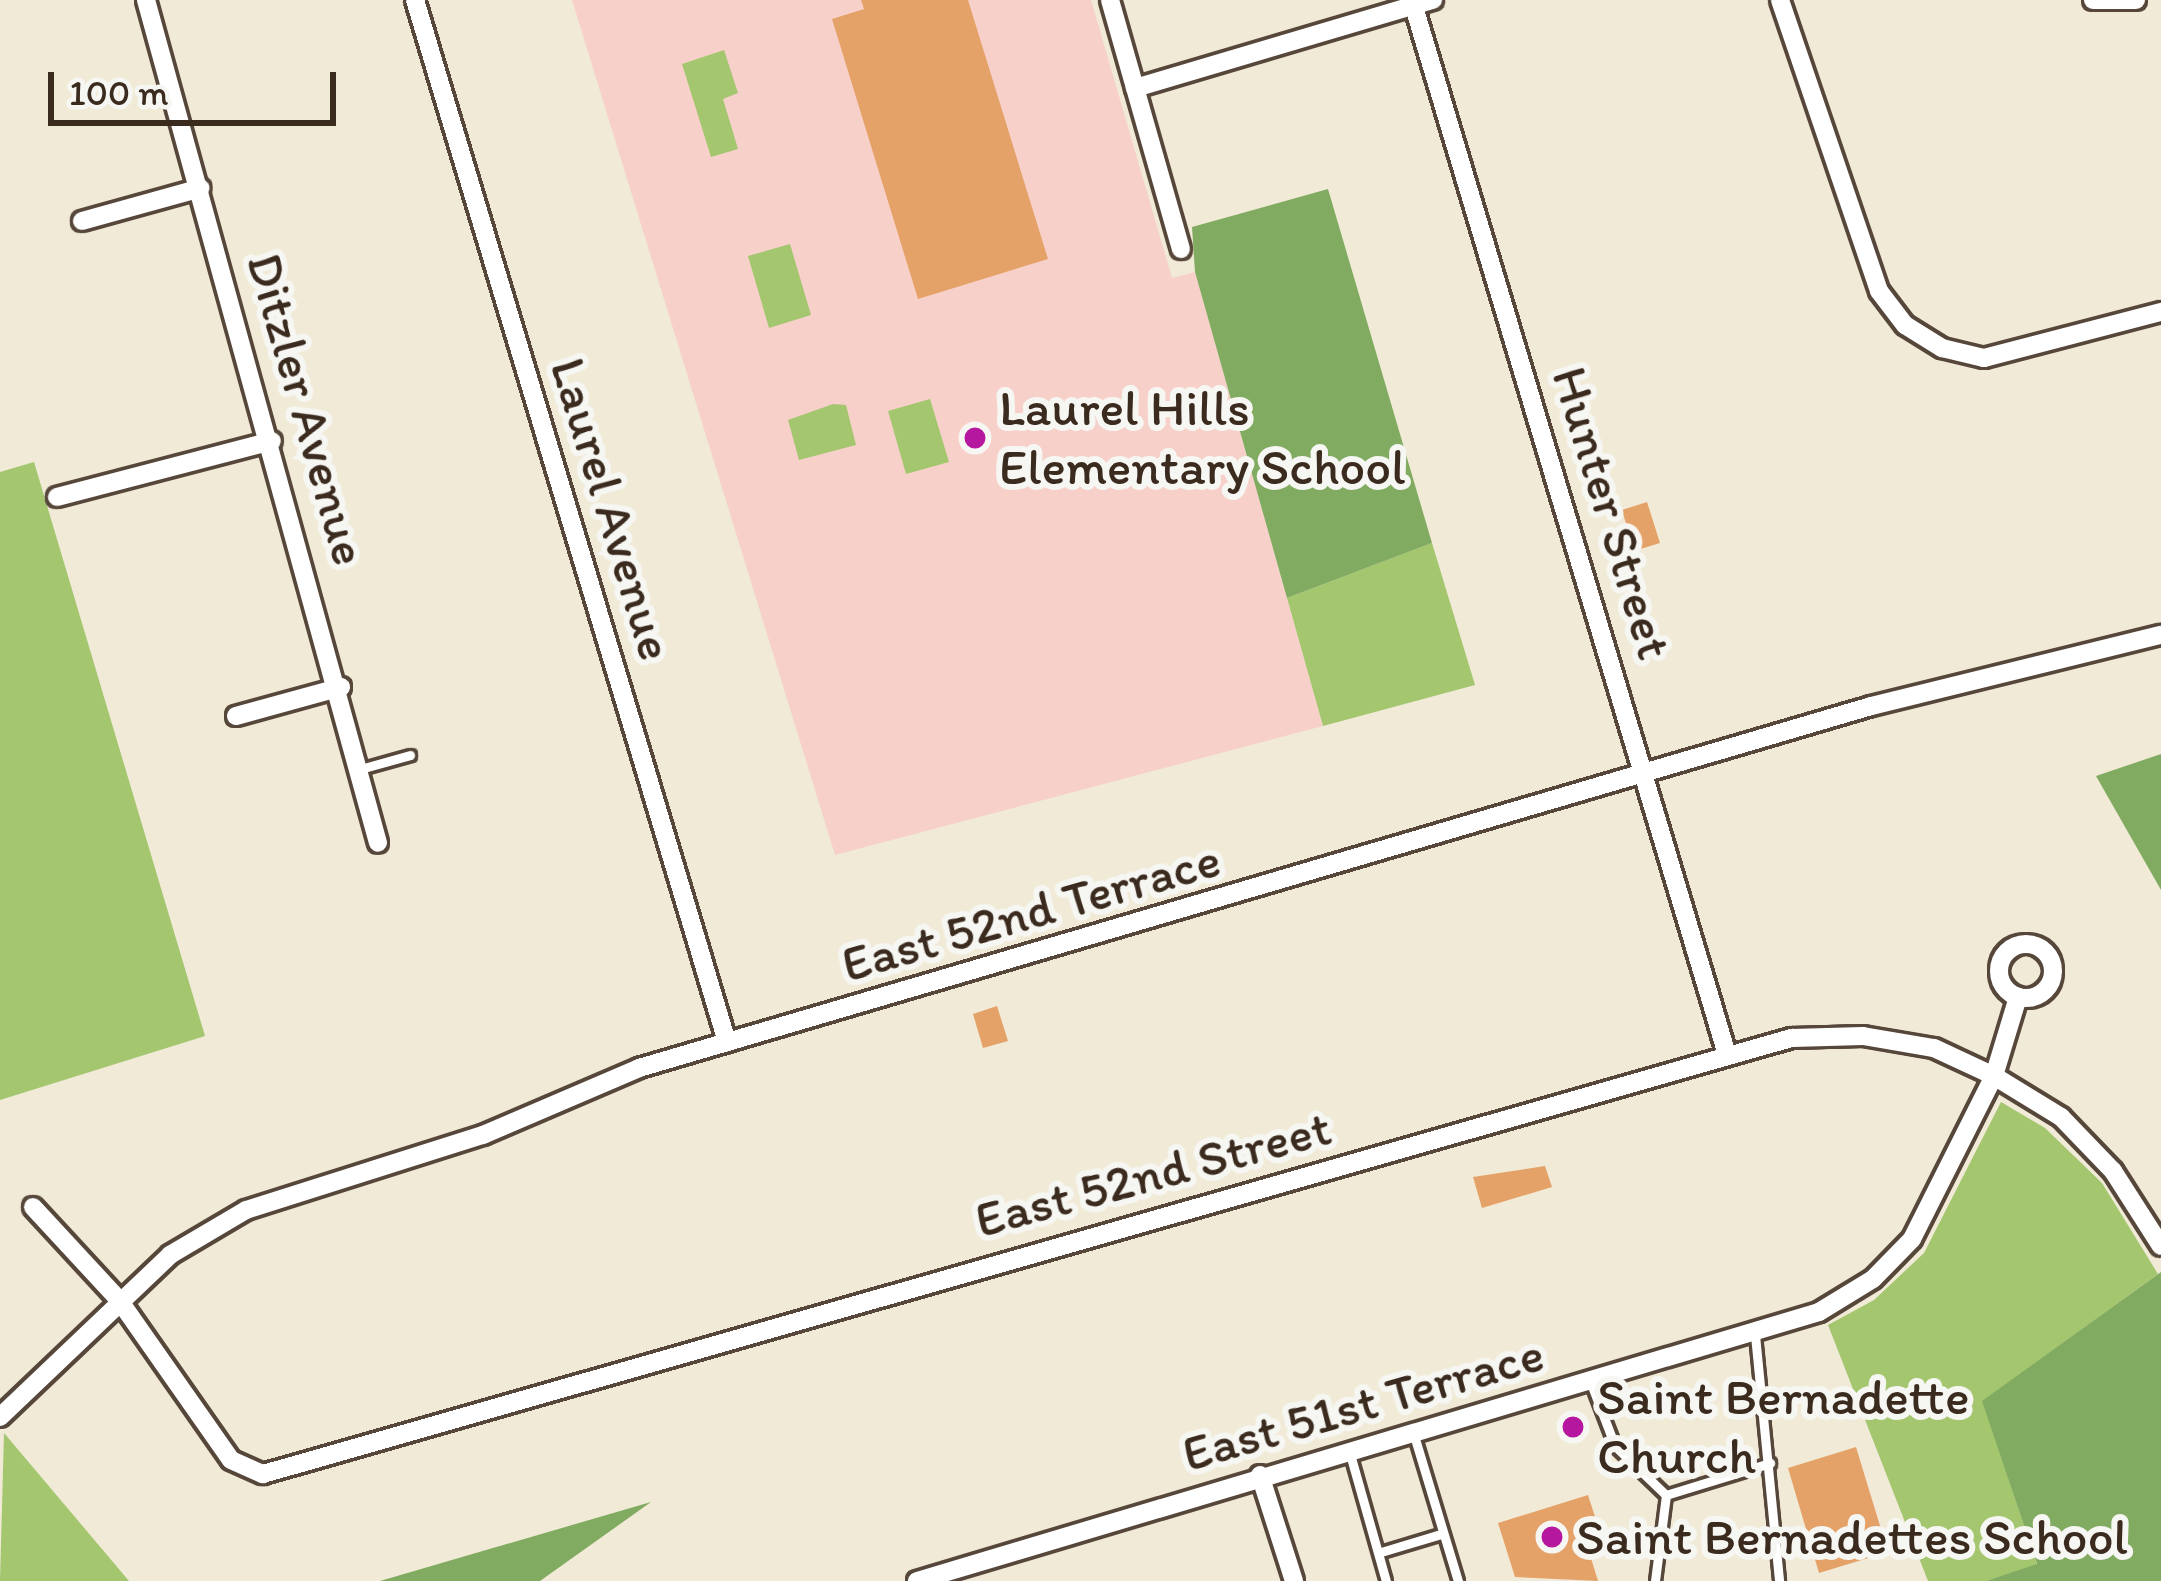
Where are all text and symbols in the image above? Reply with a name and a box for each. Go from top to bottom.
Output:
scale bar [54,48,342,122]
text: 100 m [69,71,168,114]
street label: Ditzler Avenue [234,247,380,571]
street label: Laurel Avenue [537,352,687,666]
street label: Hunter Street [1539,360,1685,666]
place label: Laurel Hills Elementary School [999,378,1406,498]
marker: Laurel Hills Elementary School [962,425,988,451]
street label: East 52nd Terrace [835,829,1227,995]
street label: East 52nd Street [969,1097,1337,1251]
street label: East 51st Terrace [1175,1323,1551,1485]
place label: Saint Bernadette Church [1597,1367,1967,1487]
marker: Saint Bernadette Church [1560,1414,1586,1440]
place label: Saint Bernadettes School [1576,1506,2126,1568]
marker: Saint Bernadettes School [1539,1524,1565,1550]

